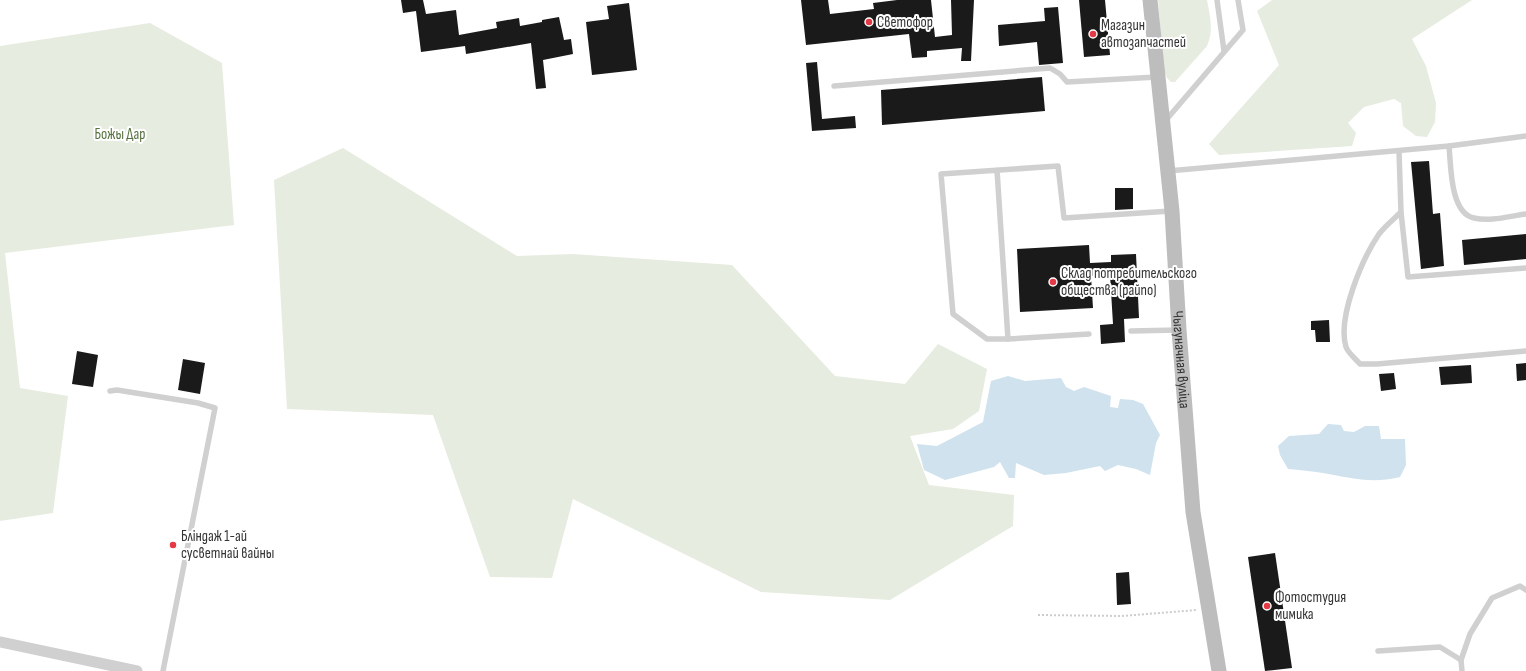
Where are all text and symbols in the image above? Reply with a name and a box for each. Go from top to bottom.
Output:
place label: Светофор [877,13,933,32]
place label: Магазин автозапчастей [1101,16,1186,52]
marker: Светофор [864,17,874,27]
marker: Магазин автозапчастей [1088,29,1098,39]
park label: Божы Дар [95,125,145,144]
place label: Склад потребительского общества (райпо) [1061,264,1197,300]
marker: Склад потребительского общества (райпо) [1048,277,1058,287]
street label: Чыгуначная вуліца [1168,310,1195,409]
place label: Бліндаж 1-ай сусветнай вайны [181,527,274,563]
marker: Бліндаж 1-ай сусветнай вайны [168,540,178,550]
place label: Фотостудия мимика [1275,588,1346,624]
marker: Фотостудия мимика [1262,601,1272,611]

